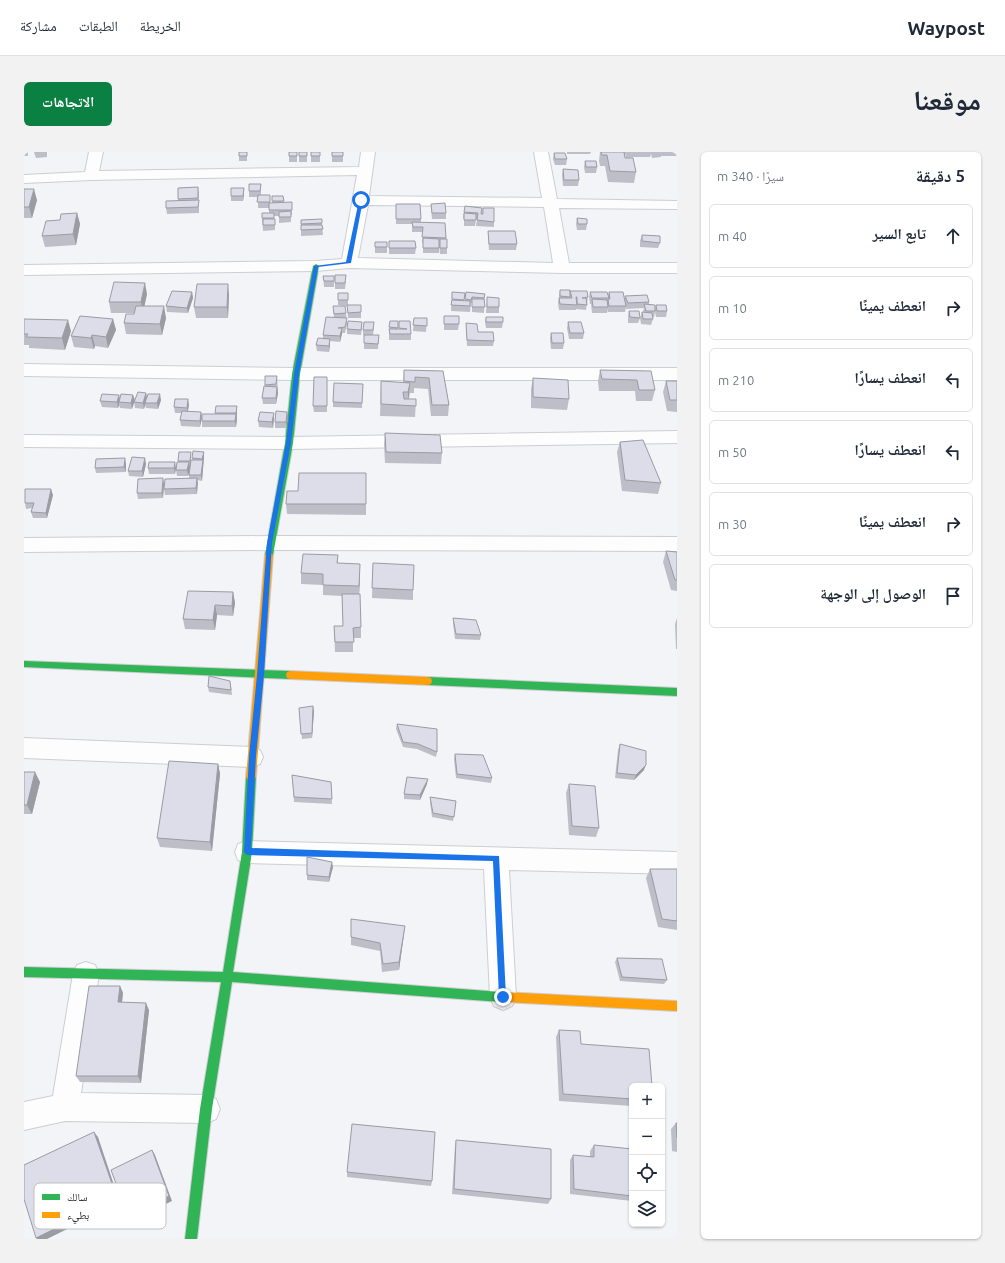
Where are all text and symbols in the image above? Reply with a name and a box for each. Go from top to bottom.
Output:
text: Waypost [907,17,985,39]
text: مشاركة [20,18,57,34]
text: الطبقات [79,18,118,34]
text: الخريطة [140,18,181,34]
button: الاتجاهات [24,82,112,126]
text: موقعنا [913,84,981,115]
text: 5 دقيقة [916,166,965,185]
text: سيرًا · 340 m [717,169,784,183]
route start [352,191,370,209]
text: تابع السير [872,225,926,242]
icon: ahead [942,225,964,247]
text: 40 m [718,229,747,243]
text: انعطف يمينًا [859,297,926,314]
icon: right [942,297,964,319]
text: 10 m [718,301,747,315]
text: انعطف يسارًا [854,369,926,386]
icon: left [942,369,964,391]
text: 210 m [718,373,754,387]
text: انعطف يسارًا [854,441,926,458]
icon: left [942,441,964,463]
text: 50 m [718,445,747,459]
text: انعطف يمينًا [859,513,926,530]
icon: right [942,513,964,535]
text: 30 m [718,517,747,531]
text: الوصول إلى الوجهة [820,585,926,602]
icon: arrive [942,585,964,607]
route end [494,988,512,1006]
map controls [629,1083,665,1227]
button: + [629,1083,665,1119]
button: − [629,1119,665,1155]
button: locate [629,1155,665,1191]
legend [34,1183,166,1229]
text: سالك [67,1191,87,1203]
button: layers [629,1191,665,1227]
text: بطيء [67,1209,89,1224]

